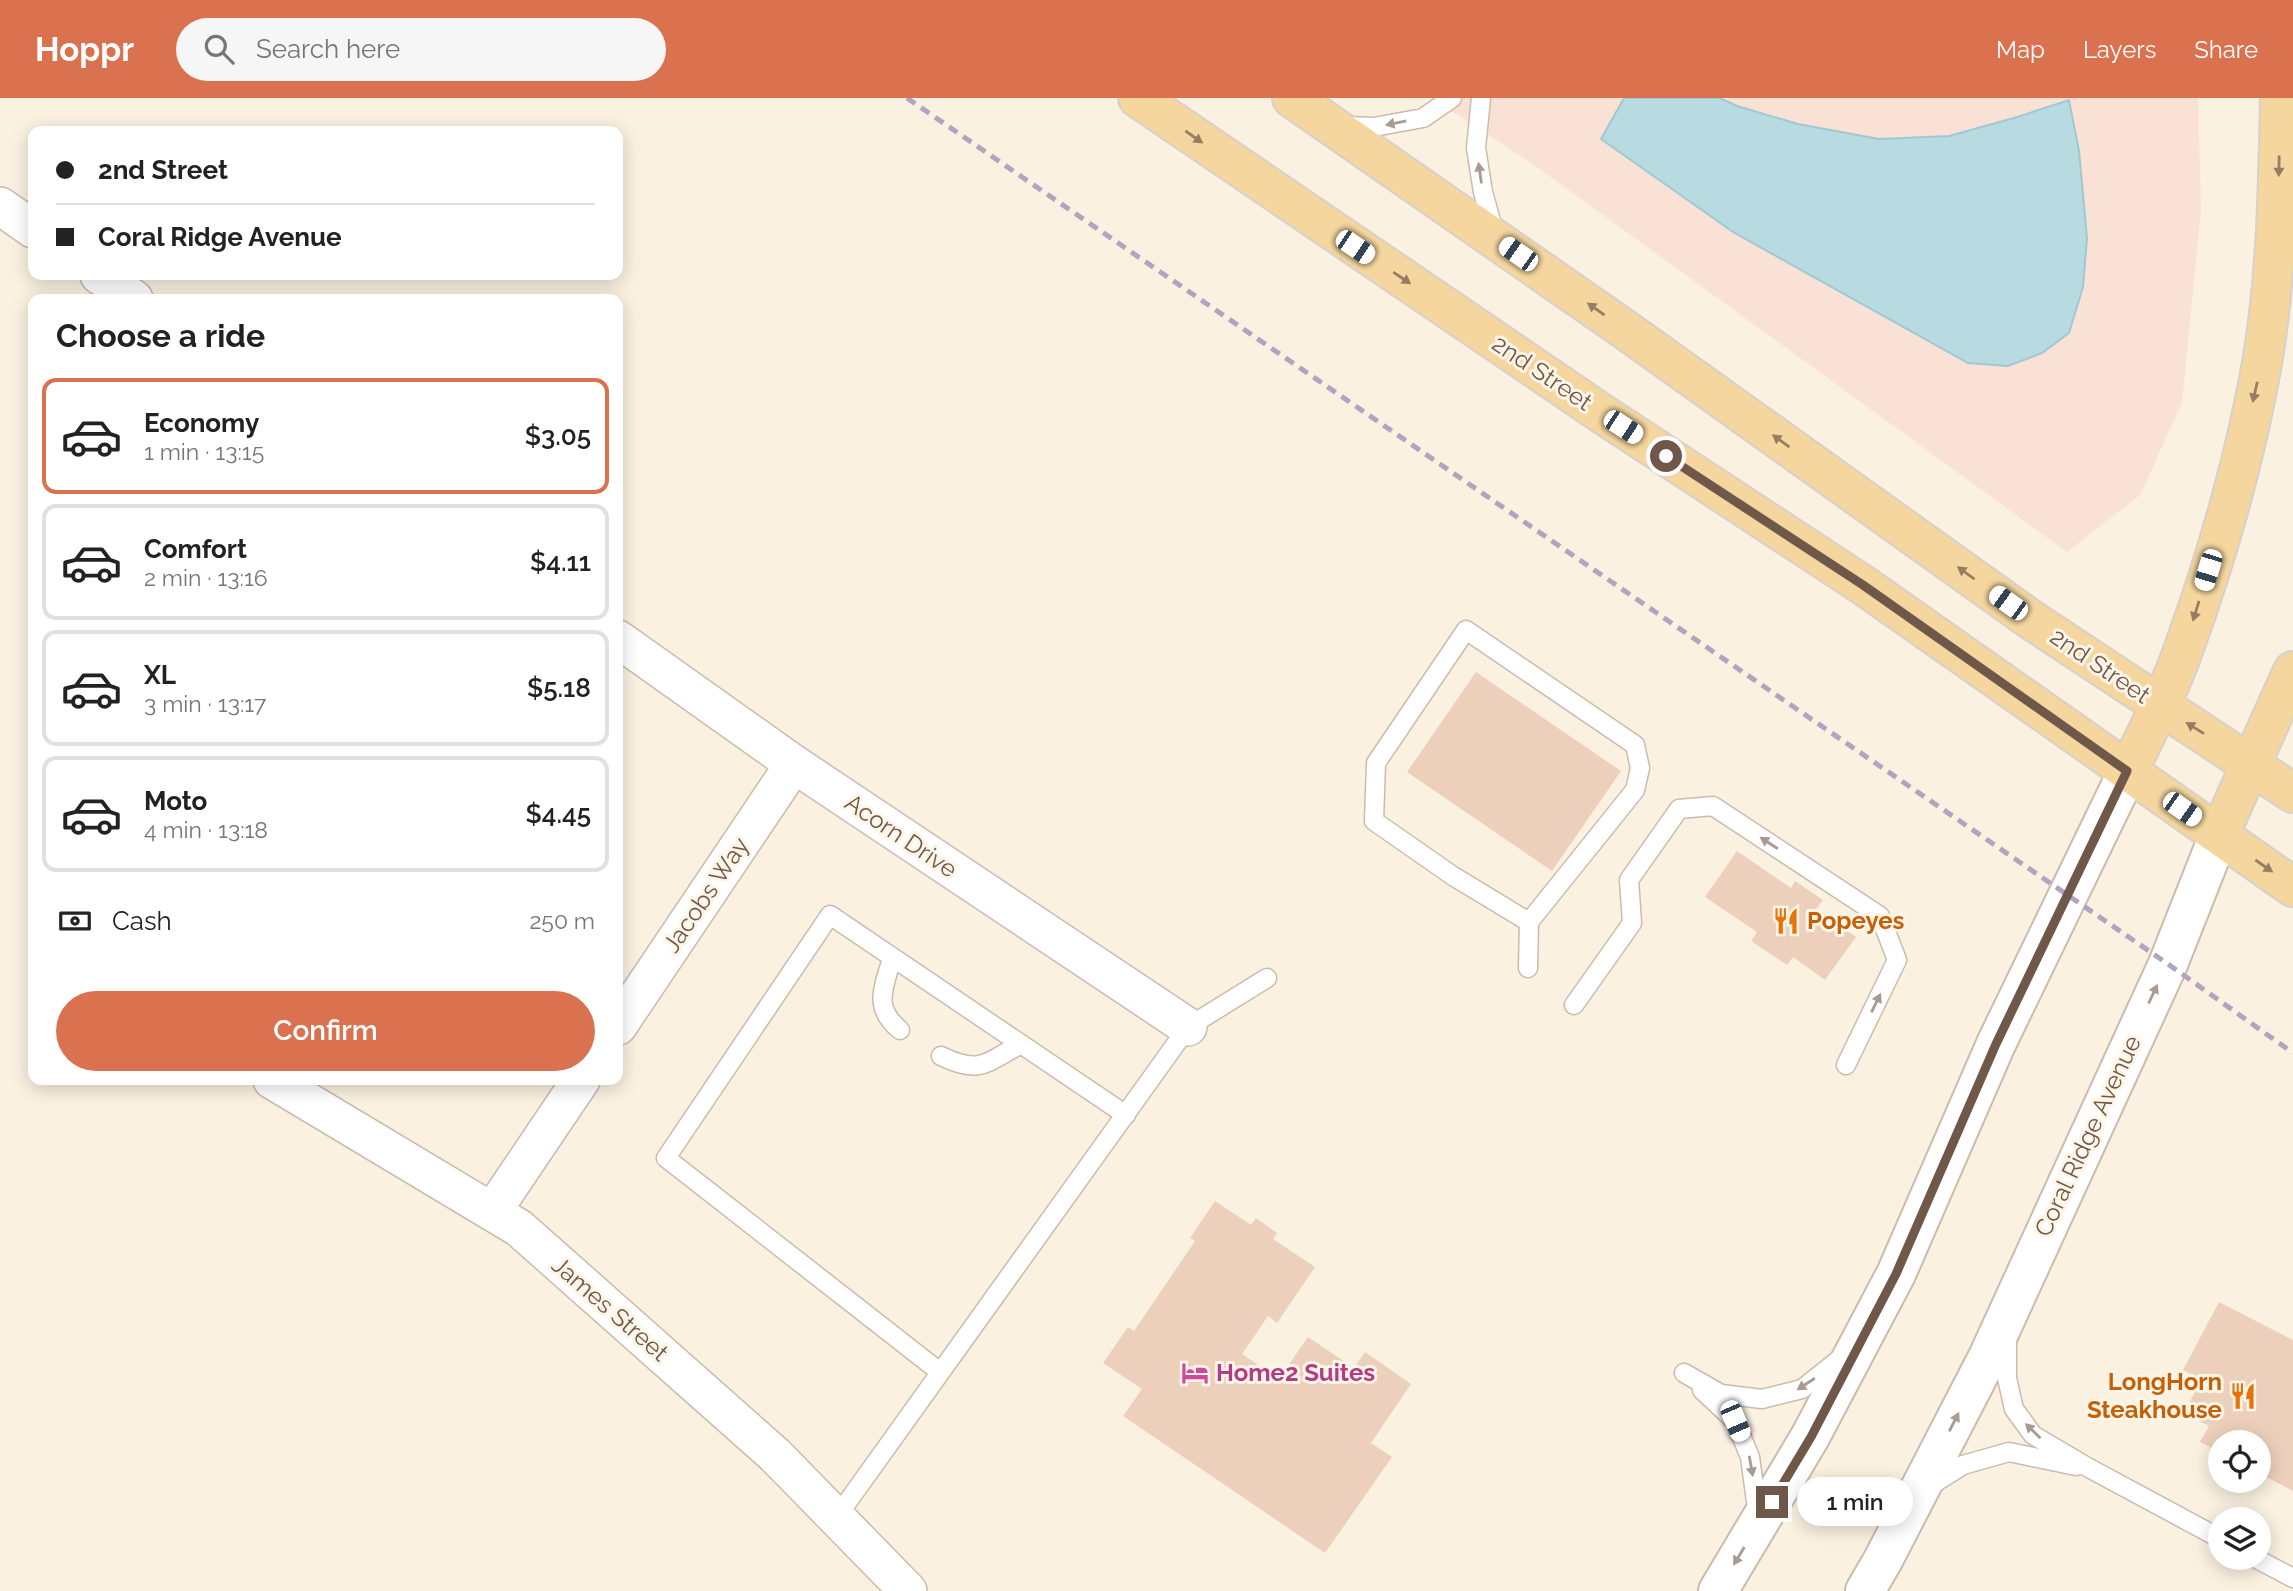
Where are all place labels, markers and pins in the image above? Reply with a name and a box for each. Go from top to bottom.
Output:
restaurant icon: Popeyes [1771,906,1801,936]
place label: Popeyes [1807,906,1905,935]
hotel icon: Home2 Suites [1180,1358,1210,1388]
place label: Home2 Suites [1216,1358,1375,1387]
place label: LongHorn Steakhouse [2087,1367,2222,1424]
restaurant icon: LongHorn Steakhouse [2228,1381,2258,1411]

